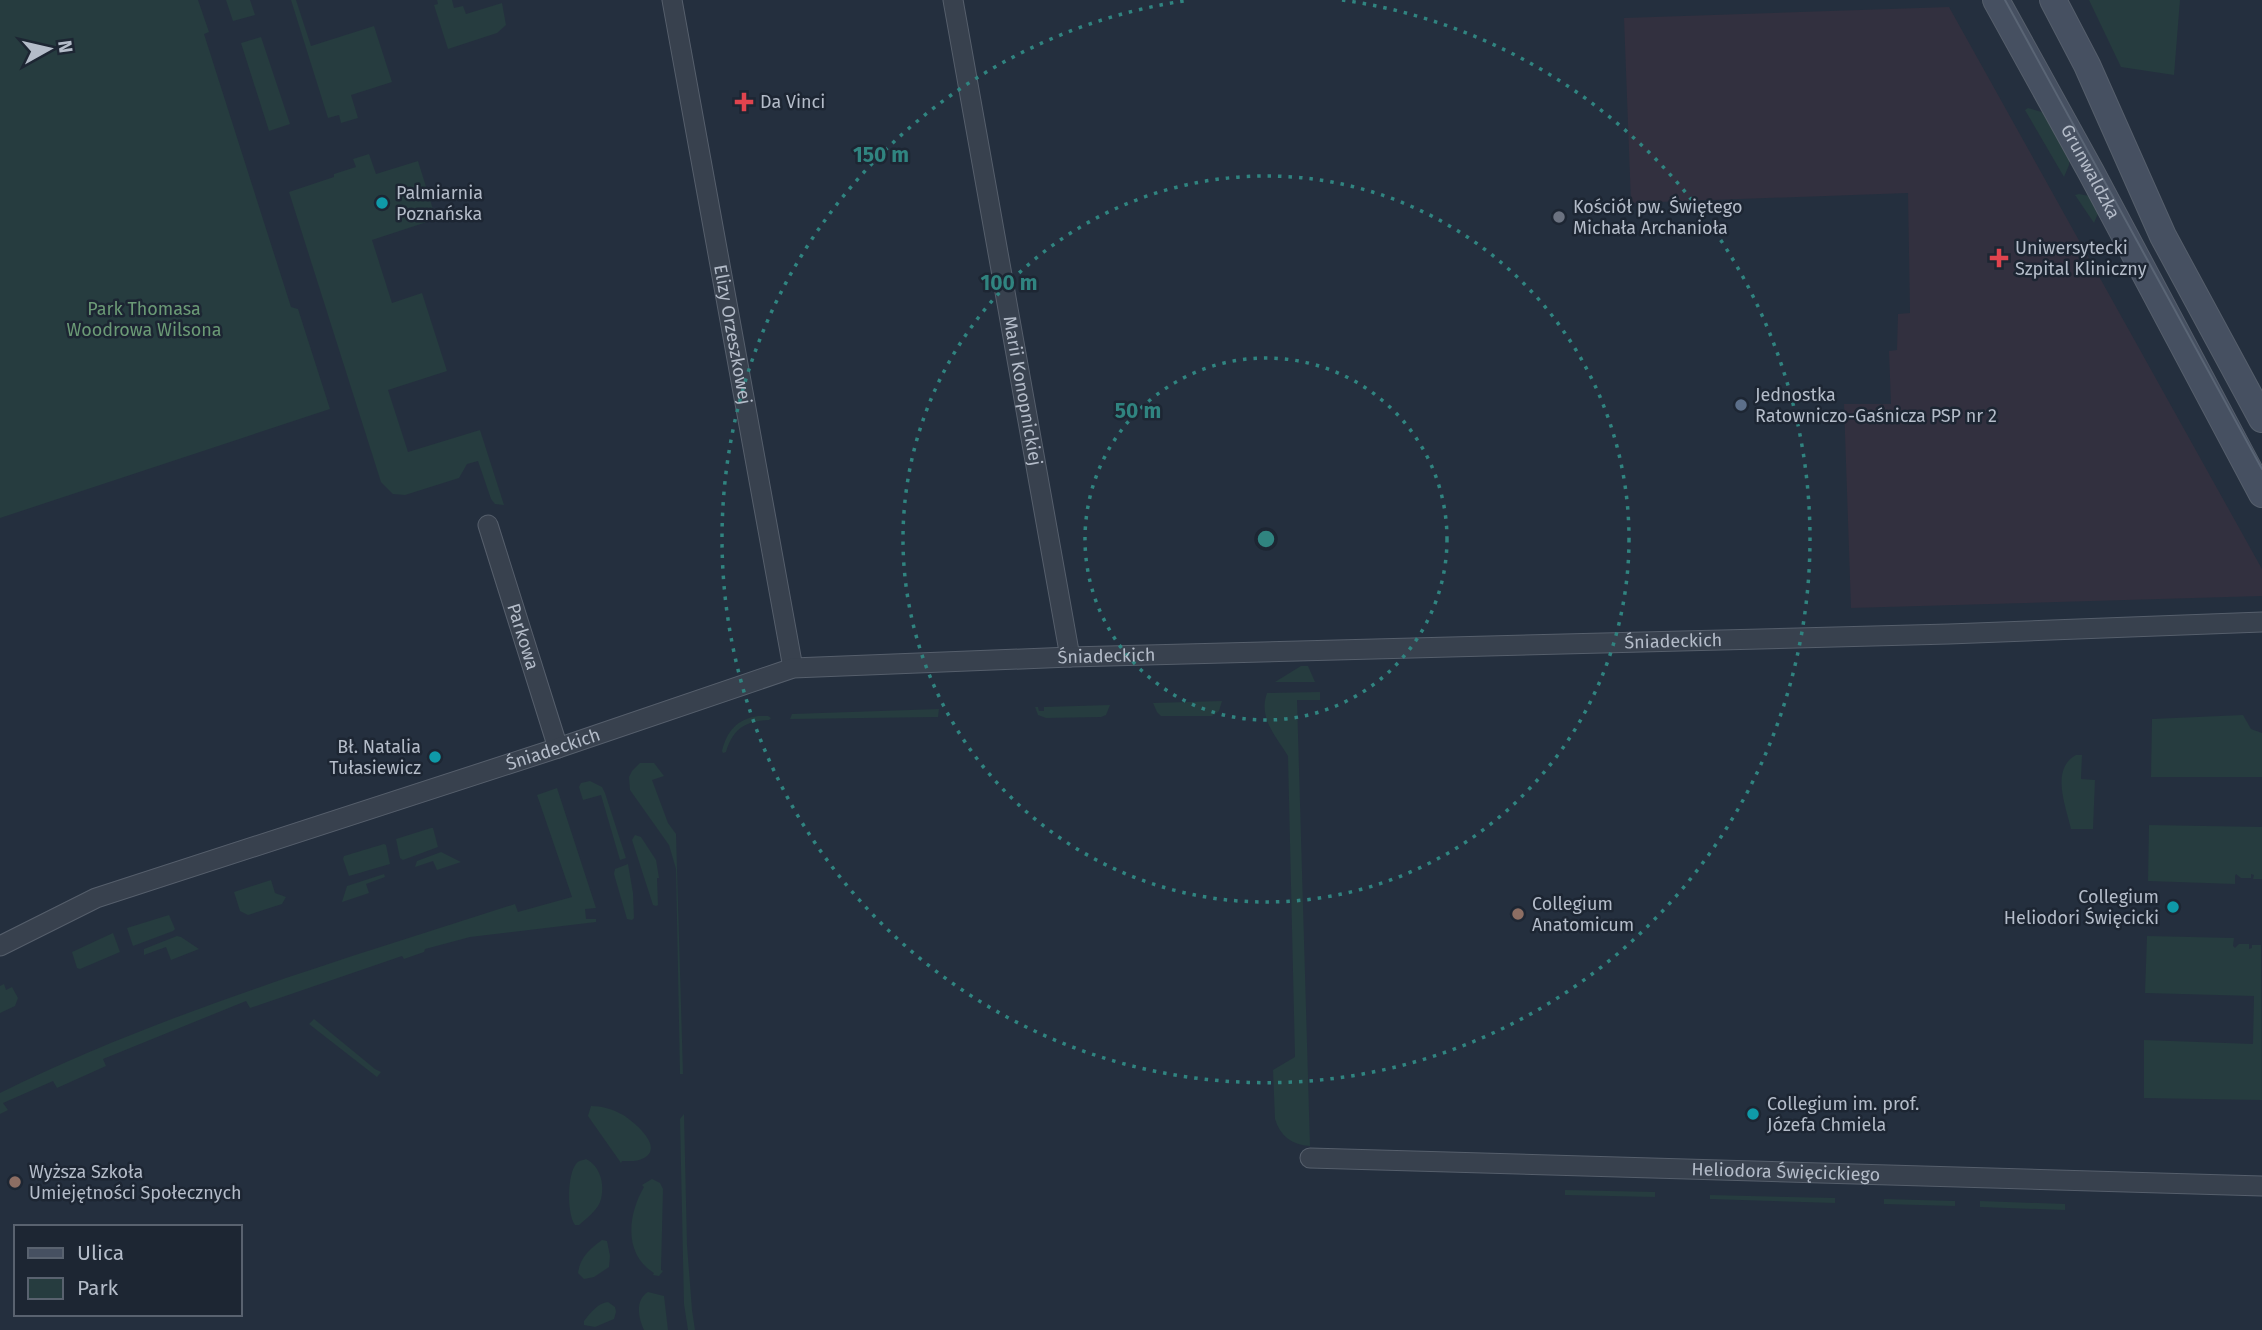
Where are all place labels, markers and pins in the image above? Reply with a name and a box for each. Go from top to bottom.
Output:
place label: Da Vinci [760,91,825,113]
marker: Da Vinci [734,92,754,112]
place label: Palmiarnia Poznańska [396,182,483,225]
marker: Palmiarnia Poznańska [374,195,390,211]
place label: Kościół pw. Świętego Michała Archanioła [1573,196,1742,239]
marker: Kościół pw. Świętego Michała Archanioła [1551,209,1567,225]
place label: Uniwersytecki Szpital Kliniczny [2015,237,2147,280]
marker: Uniwersytecki Szpital Kliniczny [1989,248,2009,268]
place label: Jednostka Ratowniczo-Gaśnicza PSP nr 2 [1755,384,1997,427]
marker: Jednostka Ratowniczo-Gaśnicza PSP nr 2 [1733,397,1749,413]
centre of rings [1254,527,1278,551]
place label: Bł. Natalia Tułasiewicz [329,736,421,779]
marker: Bł. Natalia Tułasiewicz [427,749,443,765]
place label: Collegium Heliodori Święcicki [2004,886,2159,929]
place label: Collegium Anatomicum [1532,893,1634,936]
marker: Collegium Heliodori Święcicki [2165,899,2181,915]
marker: Collegium Anatomicum [1510,906,1526,922]
place label: Collegium im. prof. Józefa Chmiela [1767,1093,1919,1136]
marker: Collegium im. prof. Józefa Chmiela [1745,1106,1761,1122]
place label: Wyższa Szkoła Umiejętności Społecznych [29,1161,242,1204]
marker: Wyższa Szkoła Umiejętności Społecznych [7,1174,23,1190]

